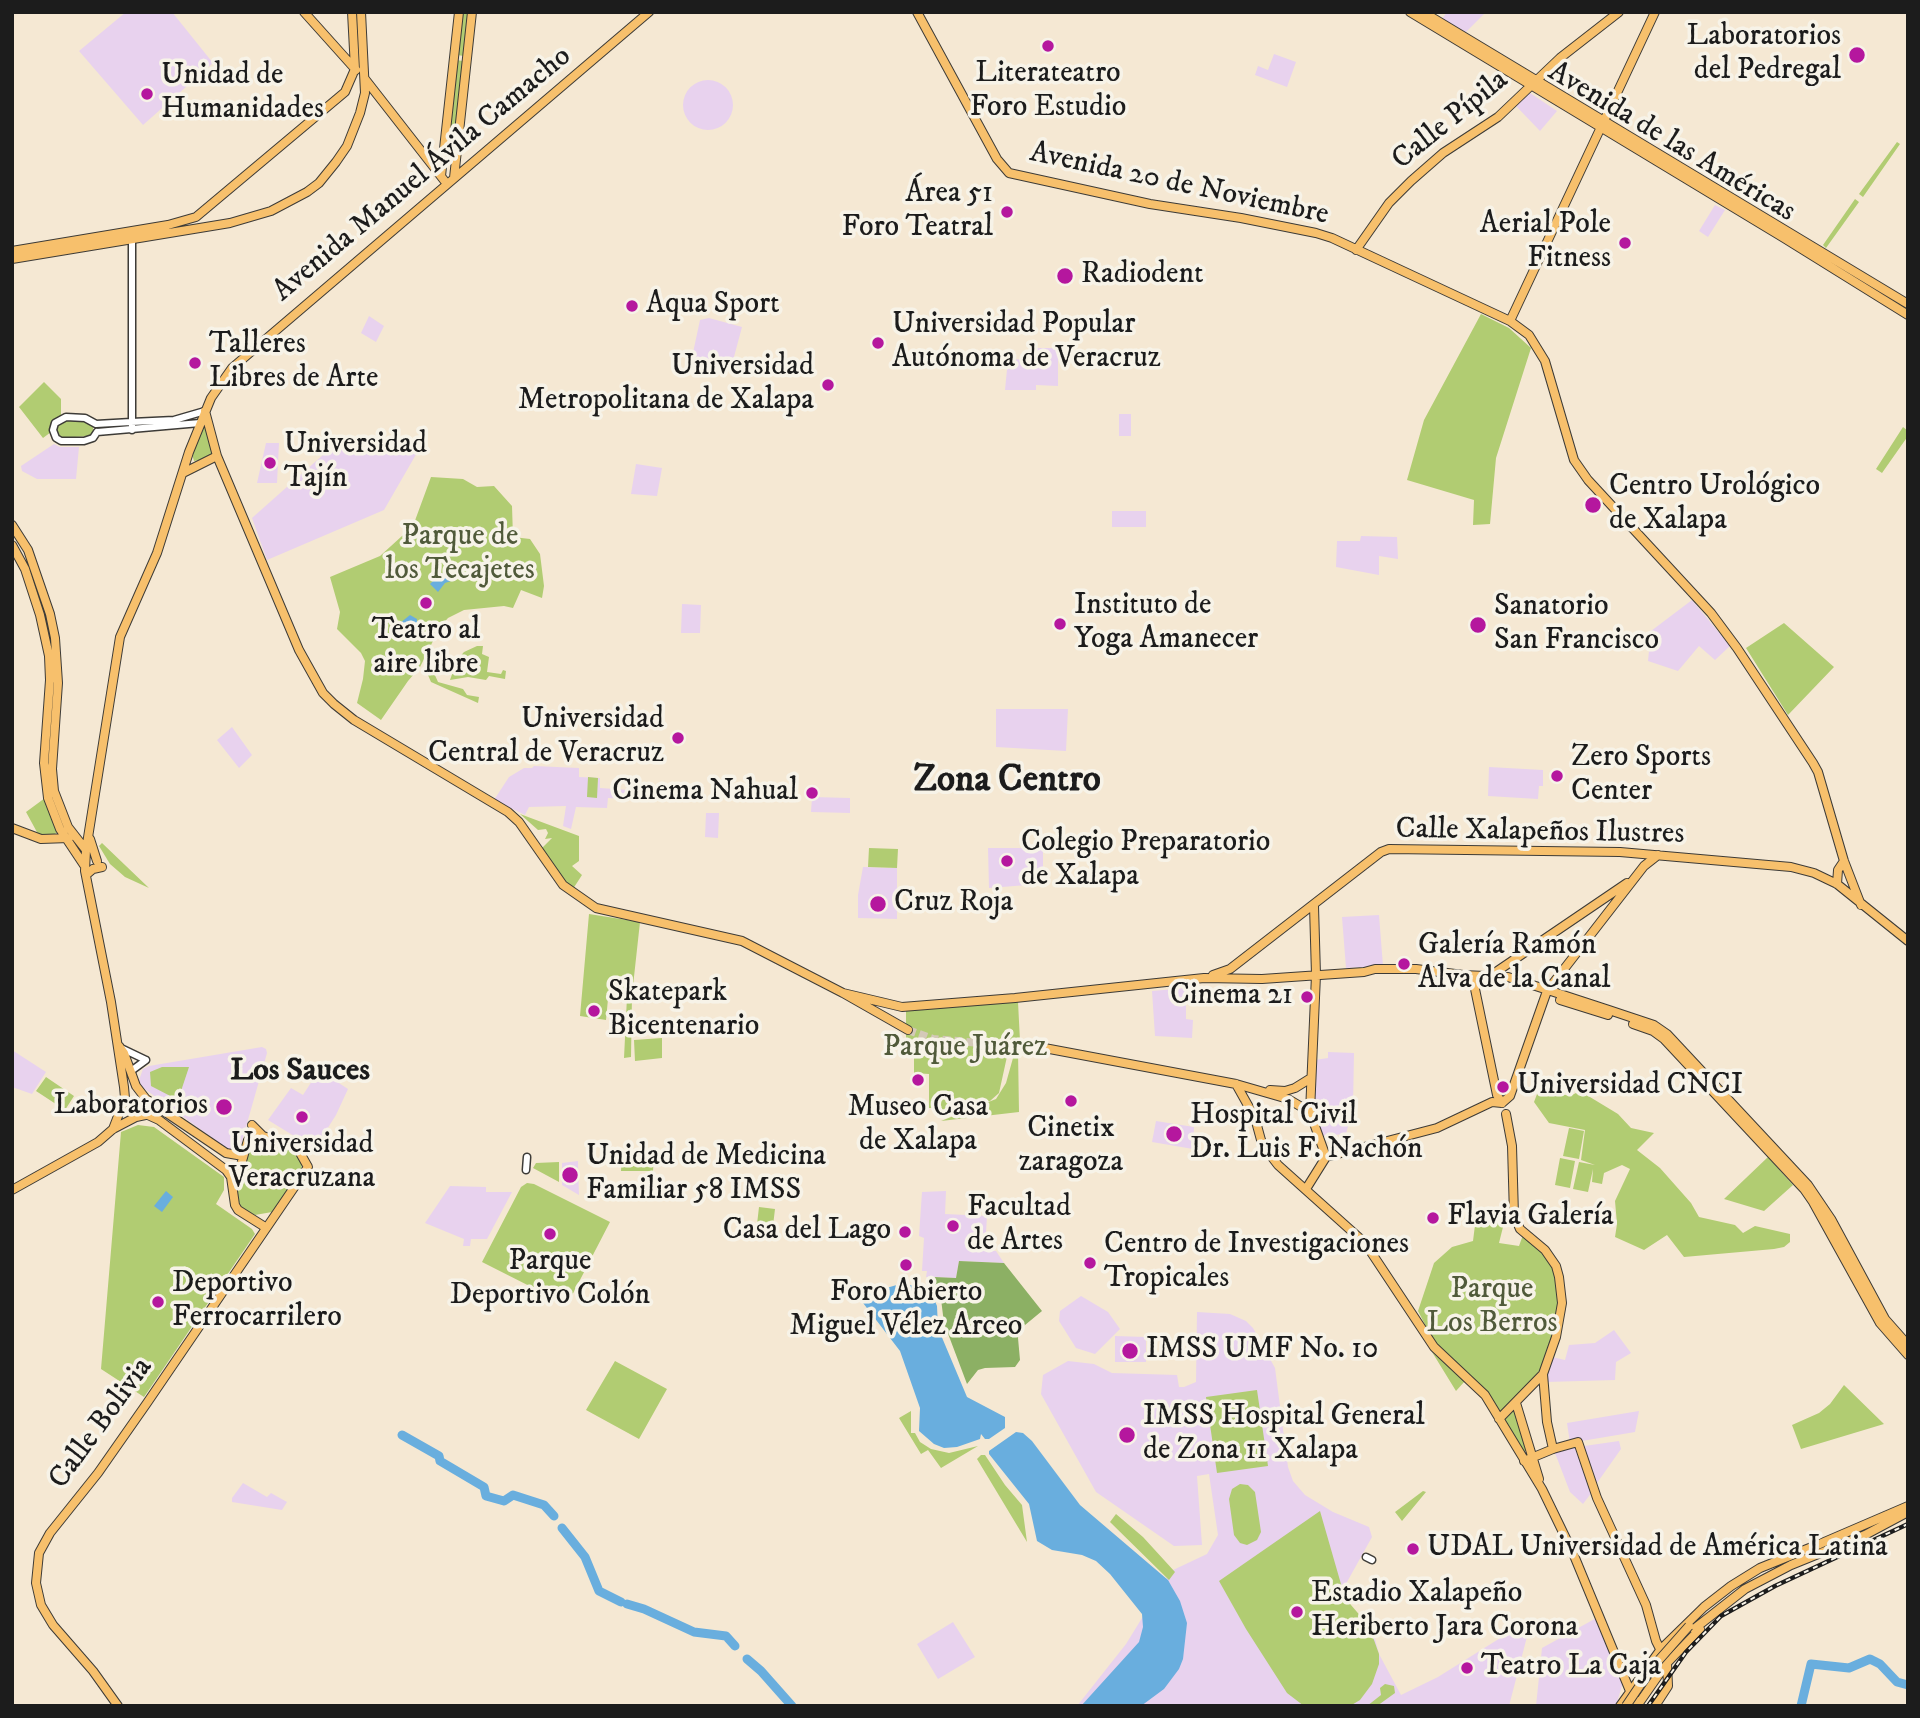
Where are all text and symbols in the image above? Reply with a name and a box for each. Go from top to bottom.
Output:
place label: Laboratorios del Pedregal [1687,20,1841,90]
marker: Literateatro Foro Estudio [1040,38,1056,54]
street label: Avenida Manuel Ávila Camacho [266,40,580,310]
marker: Laboratorios del Pedregal [1847,45,1867,65]
street label: Avenida de las Américas [1541,55,1801,231]
place label: Literateatro Foro Estudio [970,57,1126,127]
place label: Unidad de Humanidades [161,59,324,130]
street label: Calle Pípila [1386,63,1516,179]
marker: Unidad de Humanidades [139,86,155,102]
street label: Avenida 20 de Noviembre [1026,136,1332,234]
place label: Área 51 Foro Teatral [842,177,993,247]
marker: Área 51 Foro Teatral [999,204,1015,220]
place label: Aerial Pole Fitness [1480,208,1611,278]
marker: Aerial Pole Fitness [1617,235,1633,251]
place label: Radiodent [1081,258,1204,294]
marker: Radiodent [1055,266,1075,286]
place label: Aqua Sport [646,288,780,324]
marker: Aqua Sport [624,298,640,314]
place label: Universidad Popular Autónoma de Veracruz [892,308,1161,378]
place label: Talleres Libres de Arte [209,328,378,398]
marker: Universidad Popular Autónoma de Veracruz [870,335,886,351]
place label: Universidad Metropolitana de Xalapa [518,350,814,420]
marker: Talleres Libres de Arte [187,355,203,371]
marker: Universidad Metropolitana de Xalapa [820,377,836,393]
place label: Universidad Tajín [284,428,427,498]
marker: Universidad Tajín [262,455,278,471]
place label: Centro Urológico de Xalapa [1609,470,1820,540]
marker: Centro Urológico de Xalapa [1583,495,1603,515]
park label: Parque de los Tecajetes [385,520,535,590]
place label: Instituto de Yoga Amanecer [1074,589,1258,660]
place label: Sanatorio San Francisco [1494,590,1659,660]
marker: Teatro al aire libre [418,595,434,611]
place label: Teatro al aire libre [372,614,480,684]
marker: Sanatorio San Francisco [1468,615,1488,635]
marker: Instituto de Yoga Amanecer [1052,616,1068,632]
place label: Universidad Central de Veracruz [428,703,664,774]
marker: Universidad Central de Veracruz [670,730,686,746]
place label: Zero Sports Center [1571,741,1711,812]
district label: Zona Centro [913,760,1101,804]
marker: Zero Sports Center [1549,768,1565,784]
place label: Cinema Nahual [612,775,798,811]
marker: Cinema Nahual [804,785,820,801]
street label: Calle Xalapeños Ilustres [1395,812,1685,854]
place label: Colegio Preparatorio de Xalapa [1021,826,1270,896]
marker: Colegio Preparatorio de Xalapa [999,853,1015,869]
place label: Cruz Roja [894,886,1013,922]
marker: Cruz Roja [868,894,888,914]
place label: Galería Ramón Alva de la Canal [1418,929,1610,1000]
marker: Galería Ramón Alva de la Canal [1396,956,1412,972]
place label: Skatepark Bicentenario [608,976,759,1046]
place label: Cinema 21 [1170,979,1293,1015]
marker: Cinema 21 [1299,989,1315,1005]
marker: Skatepark Bicentenario [586,1003,602,1019]
park label: Parque Juárez [883,1031,1047,1067]
district label: Los Sauces [230,1053,370,1091]
place label: Universidad CNCI [1517,1069,1743,1105]
marker: Museo Casa de Xalapa [910,1072,926,1088]
marker: Universidad CNCI [1495,1079,1511,1095]
place label: Laboratorios [54,1089,208,1125]
place label: Museo Casa de Xalapa [848,1091,988,1162]
marker: Cinetix zaragoza [1063,1093,1079,1109]
marker: Laboratorios [214,1097,234,1117]
place label: Hospital Civil Dr. Luis F. Nachón [1190,1099,1423,1170]
marker: Universidad Veracruzana [294,1109,310,1125]
place label: Cinetix zaragoza [1019,1112,1123,1182]
marker: Hospital Civil Dr. Luis F. Nachón [1164,1124,1184,1144]
place label: Universidad Veracruzana [229,1128,375,1198]
place label: Unidad de Medicina Familiar 58 IMSS [586,1140,826,1210]
marker: Unidad de Medicina Familiar 58 IMSS [560,1165,580,1185]
place label: Facultad de Artes [967,1191,1071,1262]
place label: Flavia Galería [1447,1200,1614,1236]
marker: Flavia Galería [1425,1210,1441,1226]
place label: Casa del Lago [723,1214,891,1250]
marker: Facultad de Artes [945,1218,961,1234]
marker: Casa del Lago [897,1224,913,1240]
marker: Parque Deportivo Colón [542,1226,558,1242]
place label: Centro de Investigaciones Tropicales [1104,1228,1409,1298]
place label: Parque Deportivo Colón [450,1245,650,1316]
marker: Centro de Investigaciones Tropicales [1082,1255,1098,1271]
marker: Foro Abierto Miguel Vélez Arceo [898,1257,914,1273]
place label: Deportivo Ferrocarrilero [172,1267,342,1338]
park label: Parque Los Berros [1426,1273,1558,1344]
place label: Foro Abierto Miguel Vélez Arceo [790,1276,1022,1346]
marker: Deportivo Ferrocarrilero [150,1294,166,1310]
place label: IMSS UMF No. 10 [1146,1333,1378,1369]
marker: IMSS UMF No. 10 [1120,1341,1140,1361]
street label: Calle Bolivia [42,1351,162,1497]
place label: IMSS Hospital General de Zona 11 Xalapa [1143,1400,1425,1470]
marker: IMSS Hospital General de Zona 11 Xalapa [1117,1425,1137,1445]
place label: UDAL Universidad de América Latina [1427,1531,1888,1567]
marker: UDAL Universidad de América Latina [1405,1541,1421,1557]
place label: Estadio Xalapeño Heriberto Jara Corona [1311,1577,1578,1648]
marker: Estadio Xalapeño Heriberto Jara Corona [1289,1604,1305,1620]
place label: Teatro La Caja [1481,1650,1661,1686]
marker: Teatro La Caja [1459,1660,1475,1676]

